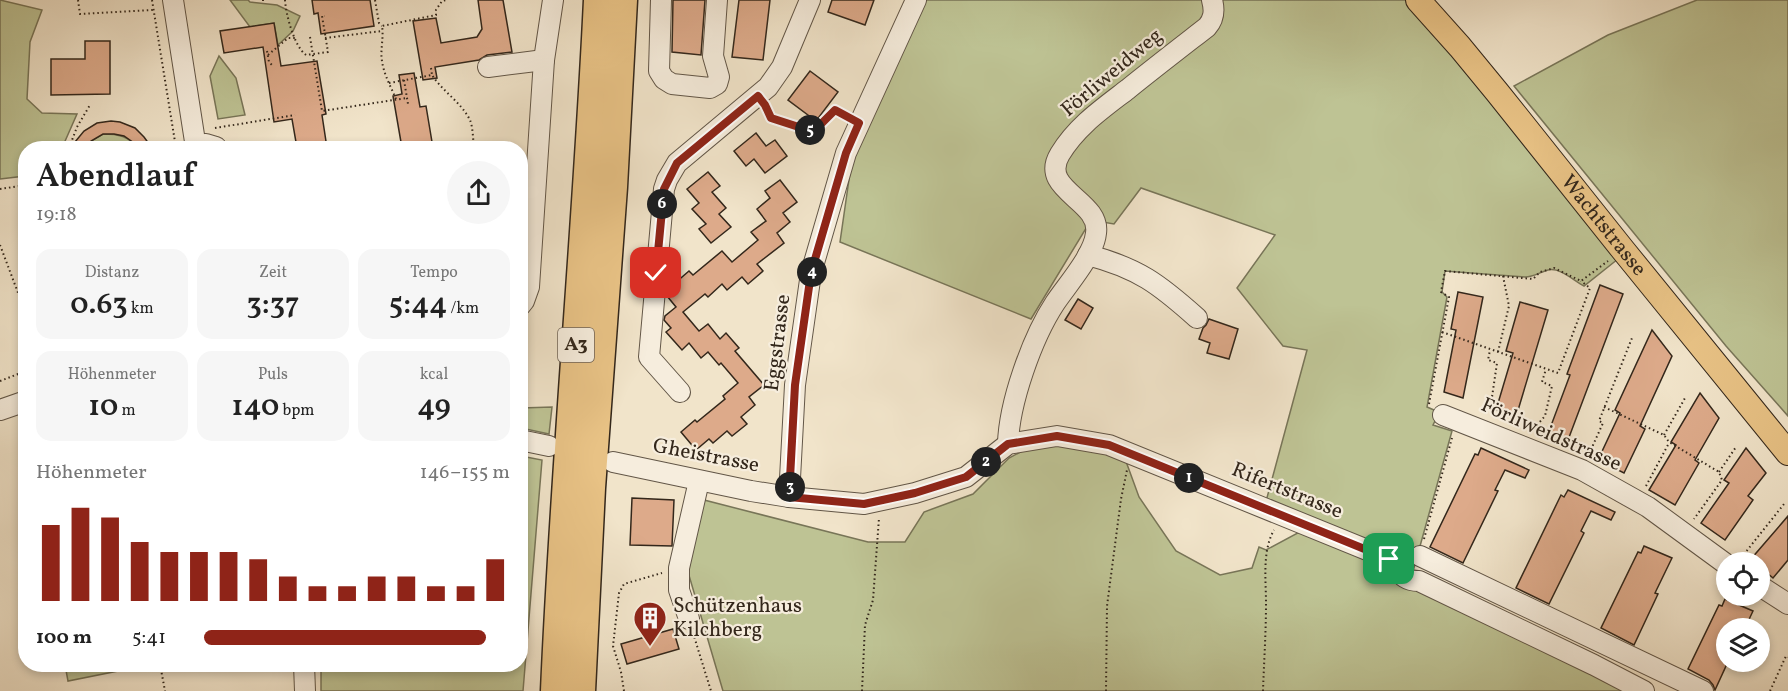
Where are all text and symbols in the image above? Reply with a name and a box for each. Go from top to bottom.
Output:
street label: Förliweidweg [1055,22,1169,124]
pin: 5 [795,115,825,145]
text: 5 [806,119,814,141]
text: Abendlauf [36,155,195,201]
button: share [447,161,510,224]
street label: Wachtstrasse [1554,169,1653,282]
pin: 6 [647,189,677,219]
text: 6 [658,193,666,215]
text: 19:18 [36,201,77,229]
pin [630,247,681,298]
icon: check [639,256,672,289]
pin: 4 [797,257,827,287]
text: 4 [807,261,817,283]
text: Distanz [85,262,139,284]
text: Zeit [259,262,287,284]
text: Tempo [410,262,458,284]
text: 0.63 [70,284,128,326]
text: 3:37 [246,284,300,326]
text: 5:44 [389,284,447,326]
street label: Eggstrasse [758,293,798,393]
text: km [128,298,154,320]
text: /km [447,298,479,320]
road number: A3 [558,328,594,362]
text: Höhenmeter [68,364,156,386]
text: Puls [258,364,288,386]
text: kcal [420,364,448,386]
text: 10 [88,386,118,428]
text: 140 [232,386,279,428]
text: 49 [417,386,451,428]
street label: Förliweidstrasse [1476,391,1626,479]
text: m [118,400,136,422]
text: bpm [279,400,314,422]
street label: Gheistrasse [650,431,762,481]
pin: 2 [971,447,1001,477]
text: 2 [982,451,990,473]
street label: Rifertstrasse [1227,456,1347,526]
text: Höhenmeter [36,459,147,487]
text: 146–155 m [420,459,510,487]
pin: 1 [1174,463,1204,493]
text: 1 [1186,467,1192,489]
pin: 3 [775,472,805,502]
text: 3 [786,476,794,498]
pin [1363,533,1414,584]
icon: arrive [1372,542,1405,575]
map controls [1716,552,1770,672]
button: locate [1716,552,1770,606]
place label: Schützenhaus Kilchberg [673,592,802,645]
building icon: Schützenhaus Kilchberg [632,600,668,647]
button: layers [1716,618,1770,672]
text: 100 m [36,624,92,652]
text: 5:41 [132,624,166,652]

